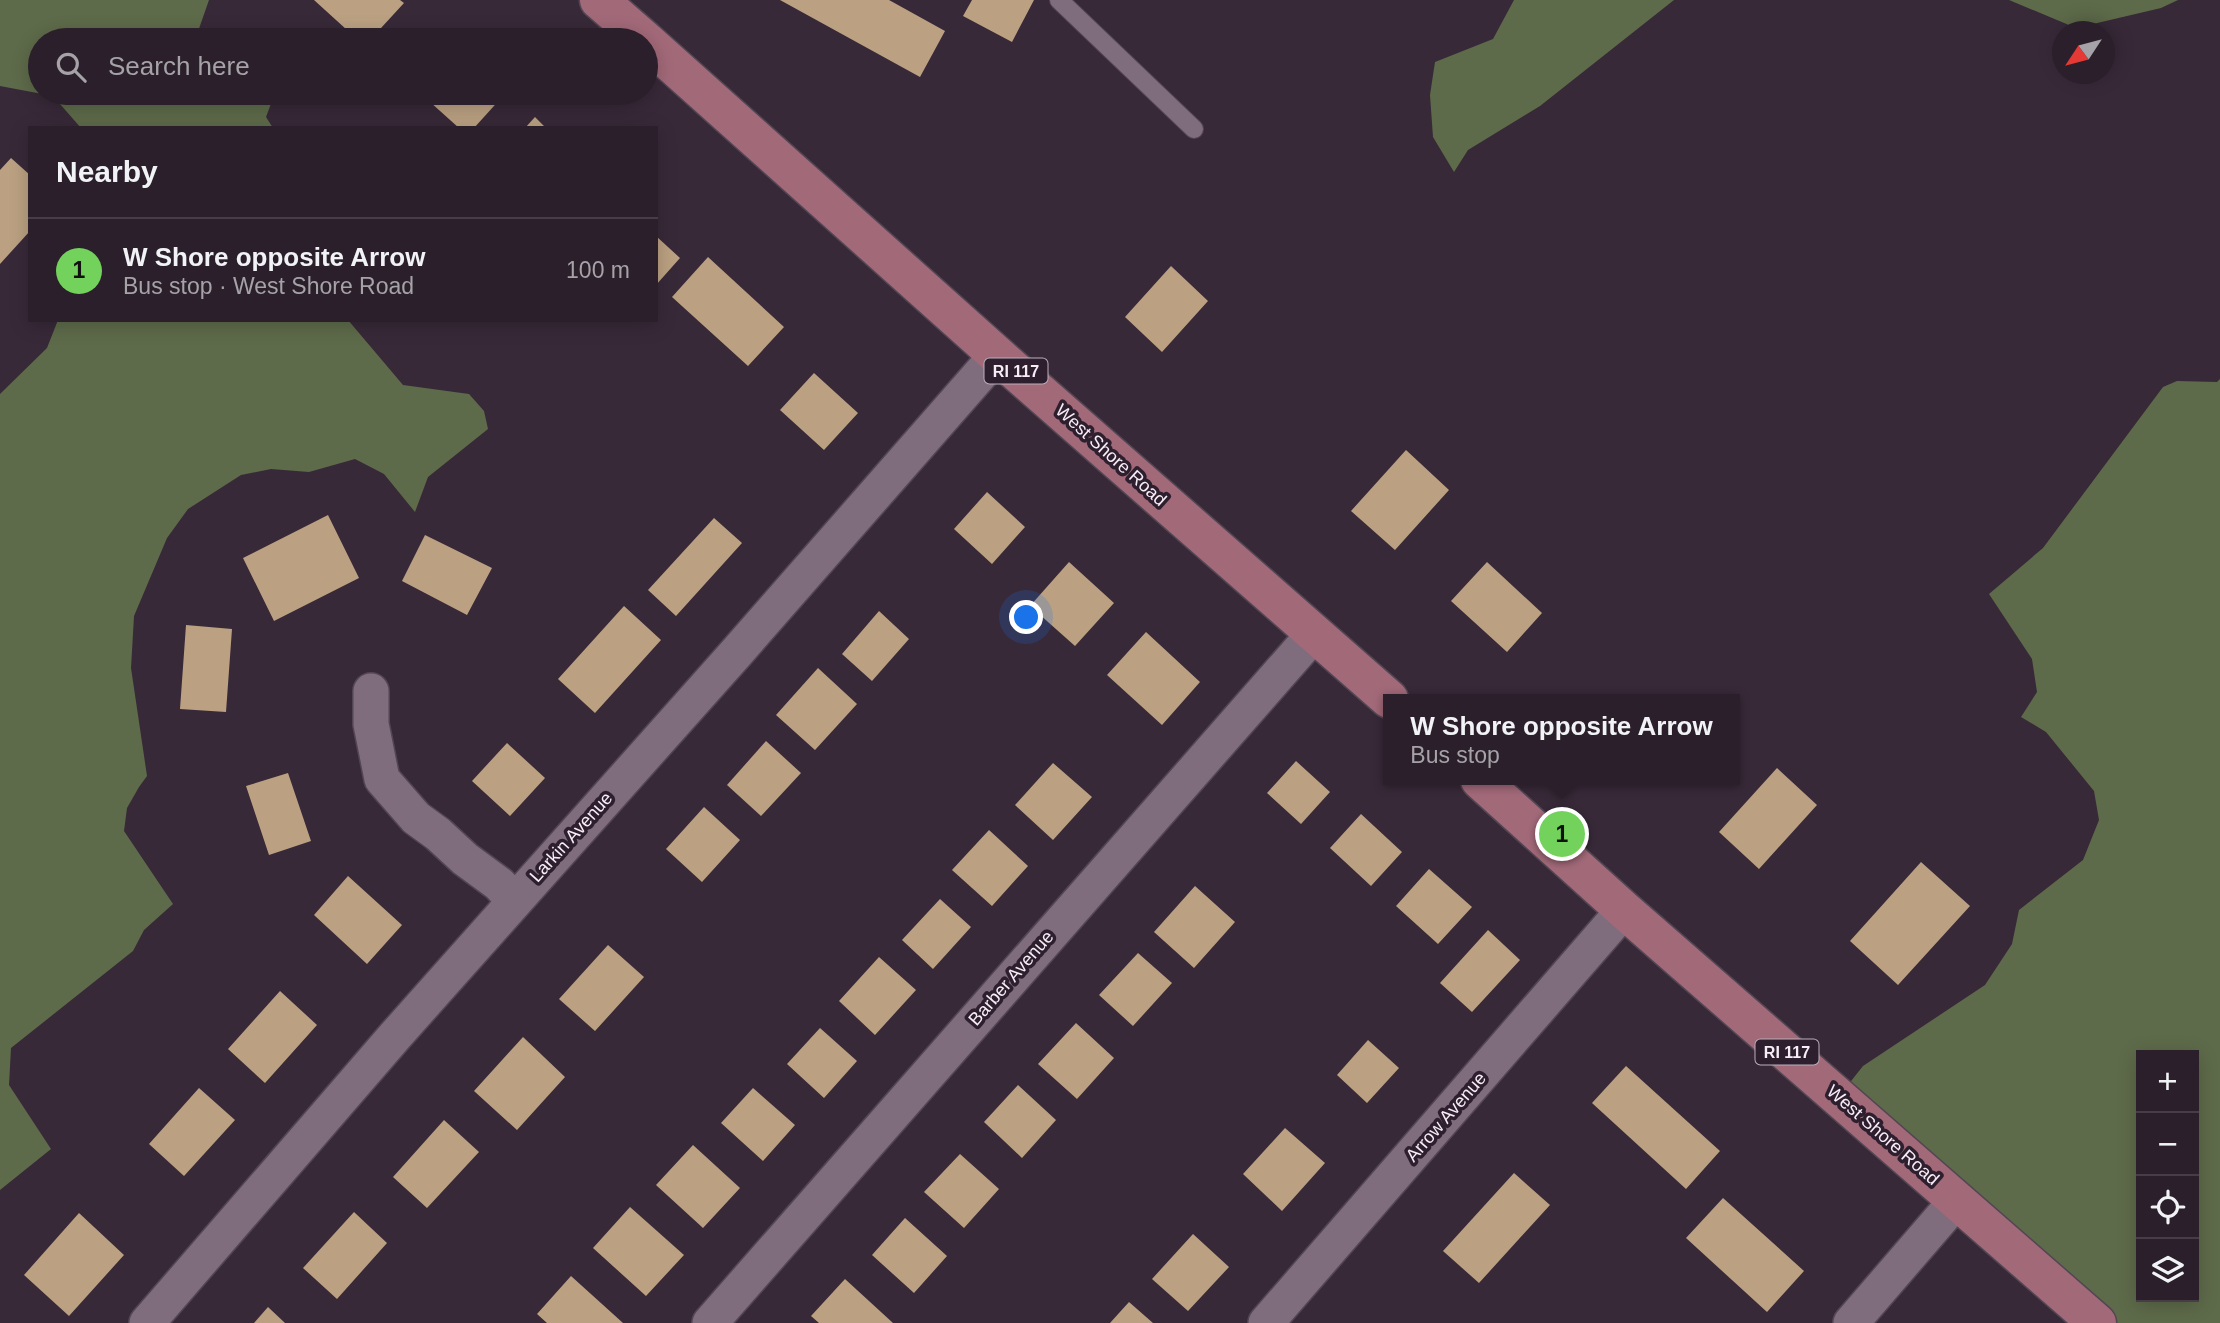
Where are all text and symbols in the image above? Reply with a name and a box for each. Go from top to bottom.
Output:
north arrow [2052,21,2115,84]
search box [28,28,658,105]
icon: search [52,48,90,86]
text: Search here [108,51,250,81]
text: Nearby [56,155,158,188]
text: W Shore opposite Arrow [123,242,425,272]
text: 1 [73,257,85,283]
text: 100 m [566,257,630,283]
text: Bus stop · West Shore Road [123,273,414,299]
road number: RI 117 [984,358,1048,384]
street label: West Shore Road [1052,400,1170,510]
your location [1009,600,1043,634]
popup [1383,694,1740,785]
text: W Shore opposite Arrow [1410,711,1713,741]
text: Bus stop [1410,742,1500,768]
street label: Larkin Avenue [526,788,616,886]
pin: 1 [1539,808,1585,860]
street label: Barber Avenue [964,927,1058,1029]
road number: RI 117 [1756,1040,1818,1064]
map controls [2136,1050,2199,1302]
button: + [2136,1050,2199,1113]
street label: Arrow Avenue [1402,1068,1490,1166]
street label: West Shore Road [1823,1081,1943,1189]
button: − [2136,1113,2199,1176]
button: locate [2136,1176,2199,1239]
button: layers [2136,1239,2199,1302]

